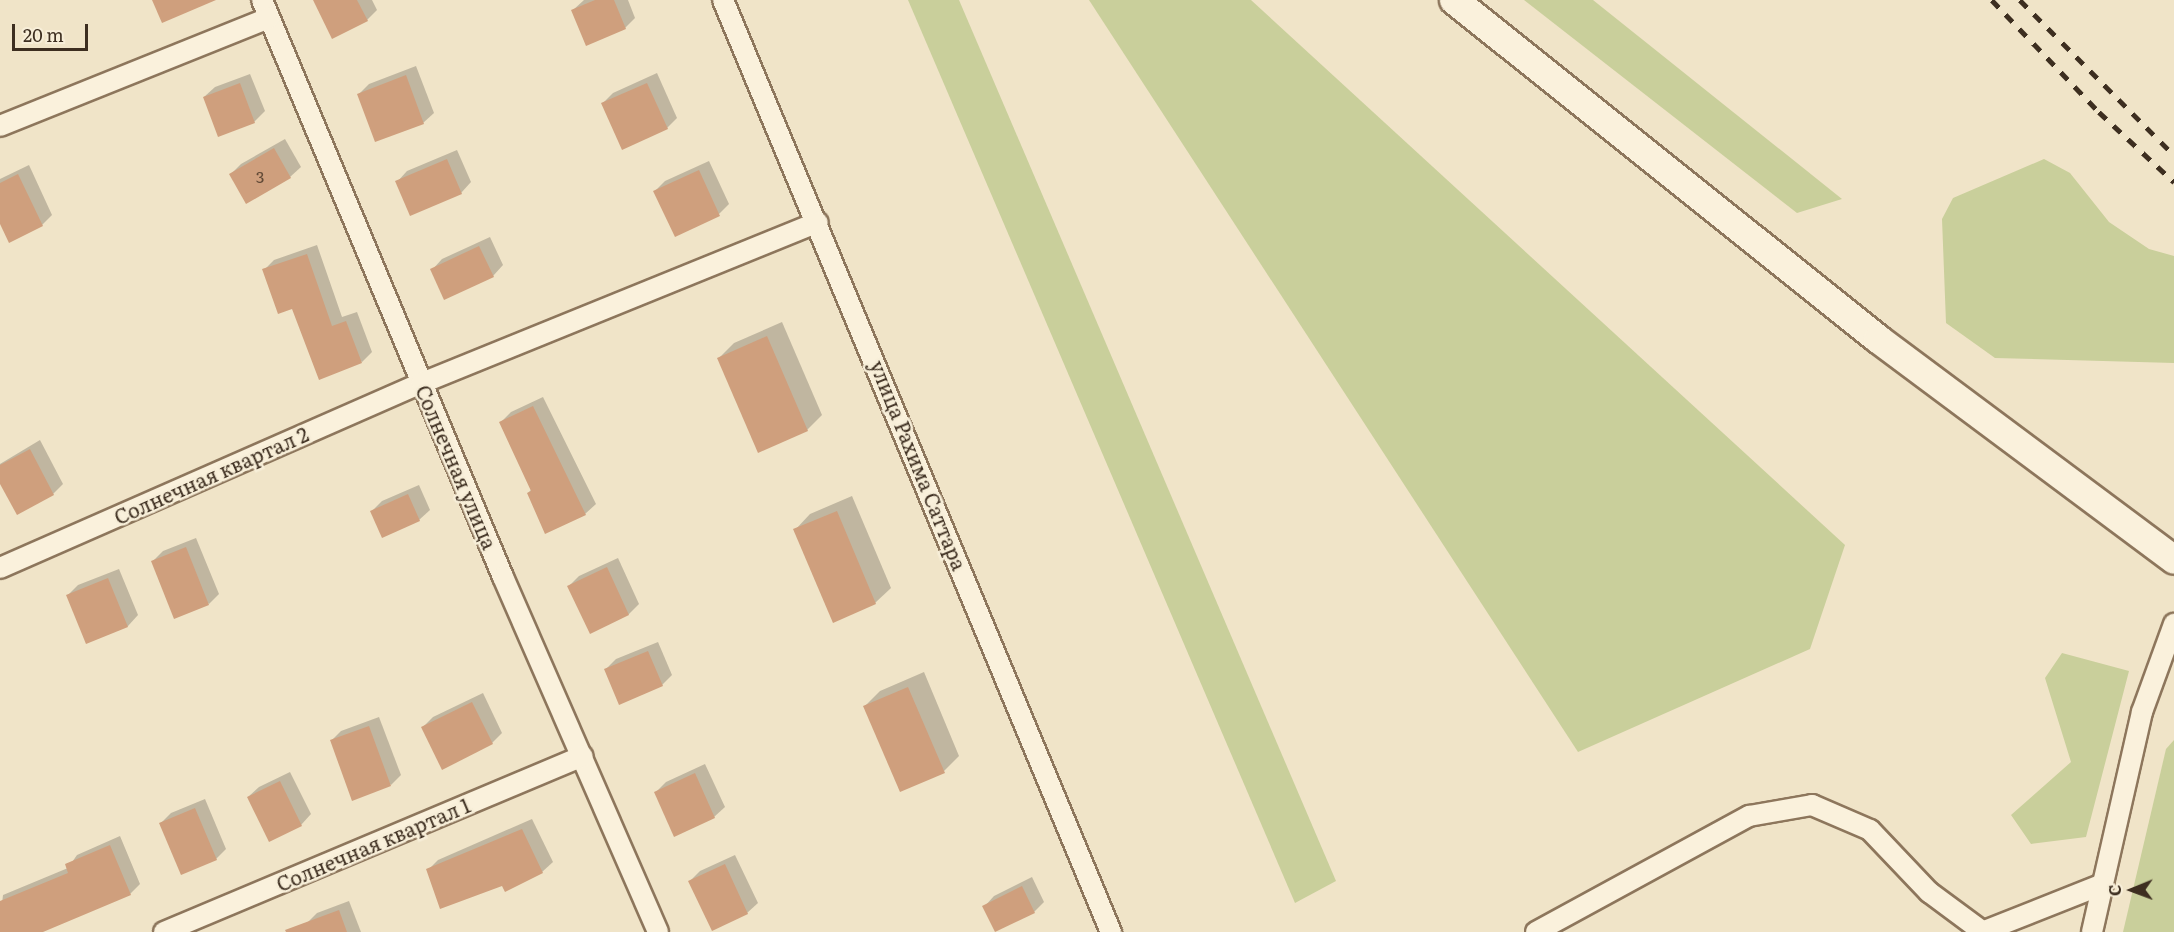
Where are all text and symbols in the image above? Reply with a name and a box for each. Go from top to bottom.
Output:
scale bar [15,12,92,50]
text: 20 m [23,21,64,48]
house number: 3 [256,166,264,186]
street label: улица Рахима Саттара [866,357,972,573]
street label: Солнечная улица [412,381,502,553]
street label: Солнечная квартал 2 [110,421,312,529]
street label: Солнечная квартал 1 [273,792,473,896]
north arrow [2102,860,2162,920]
text: С [2102,884,2126,896]

